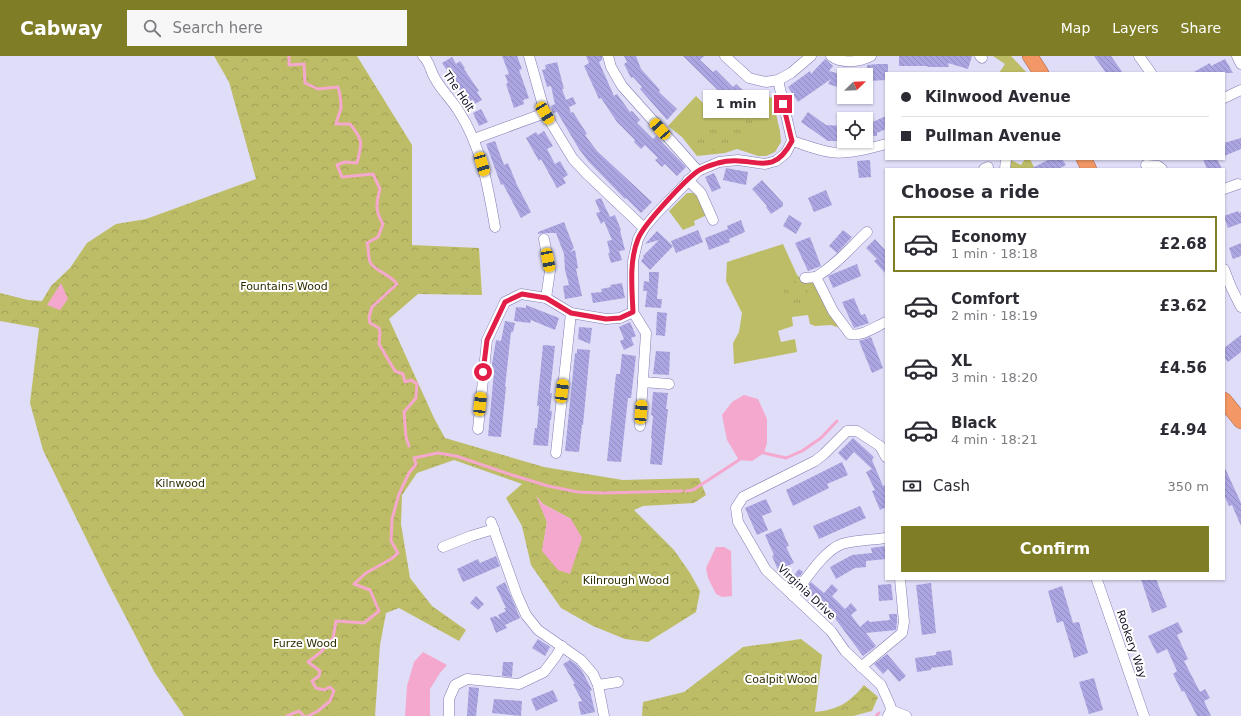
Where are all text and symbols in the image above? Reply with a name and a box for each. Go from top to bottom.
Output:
search box [127,10,407,46]
text: Cabway [20,17,103,39]
icon: search [141,17,163,39]
text: Search here [173,19,263,37]
text: Map [1061,20,1090,36]
text: Layers [1112,20,1159,36]
text: Share [1181,20,1221,36]
street label: The Holt [440,68,477,115]
north arrow [837,68,873,104]
map controls [837,68,873,148]
text: Kilnwood Avenue [925,88,1071,106]
callout: 1 min [703,90,769,118]
route end [774,95,792,113]
text: 1 min [716,96,756,111]
car [534,100,556,126]
button: locate [837,112,873,148]
car [648,116,672,142]
text: Pullman Avenue [925,127,1061,145]
car [473,151,491,177]
text: Choose a ride [901,181,1040,202]
icon: car [903,226,939,262]
text: Economy [951,228,1027,246]
text: £2.68 [1160,235,1207,253]
text: 1 min · 18:18 [951,246,1038,261]
car [540,247,556,273]
park label: Fountains Wood [240,280,328,293]
icon: car [903,288,939,324]
text: Comfort [951,290,1019,308]
text: £3.62 [1160,297,1207,315]
text: 2 min · 18:19 [951,308,1038,323]
icon: car [903,350,939,386]
text: XL [951,352,972,370]
text: £4.56 [1160,359,1207,377]
route start [474,363,492,381]
text: 3 min · 18:20 [951,370,1038,385]
car [555,378,569,404]
car [473,391,487,417]
car [634,400,648,424]
icon: car [903,412,939,448]
text: Black [951,414,997,432]
text: £4.94 [1160,421,1207,439]
text: 4 min · 18:21 [951,432,1038,447]
icon: cash [901,475,923,497]
park label: Kilnwood [155,477,205,490]
text: Cash [933,477,970,495]
text: 350 m [1167,479,1209,494]
button: Confirm [901,526,1209,572]
street label: Virginia Drive [775,562,838,623]
park label: Kilnrough Wood [583,574,669,587]
street label: Rookery Way [1114,608,1149,680]
park label: Furze Wood [273,637,337,650]
park label: Coalpit Wood [745,673,817,686]

